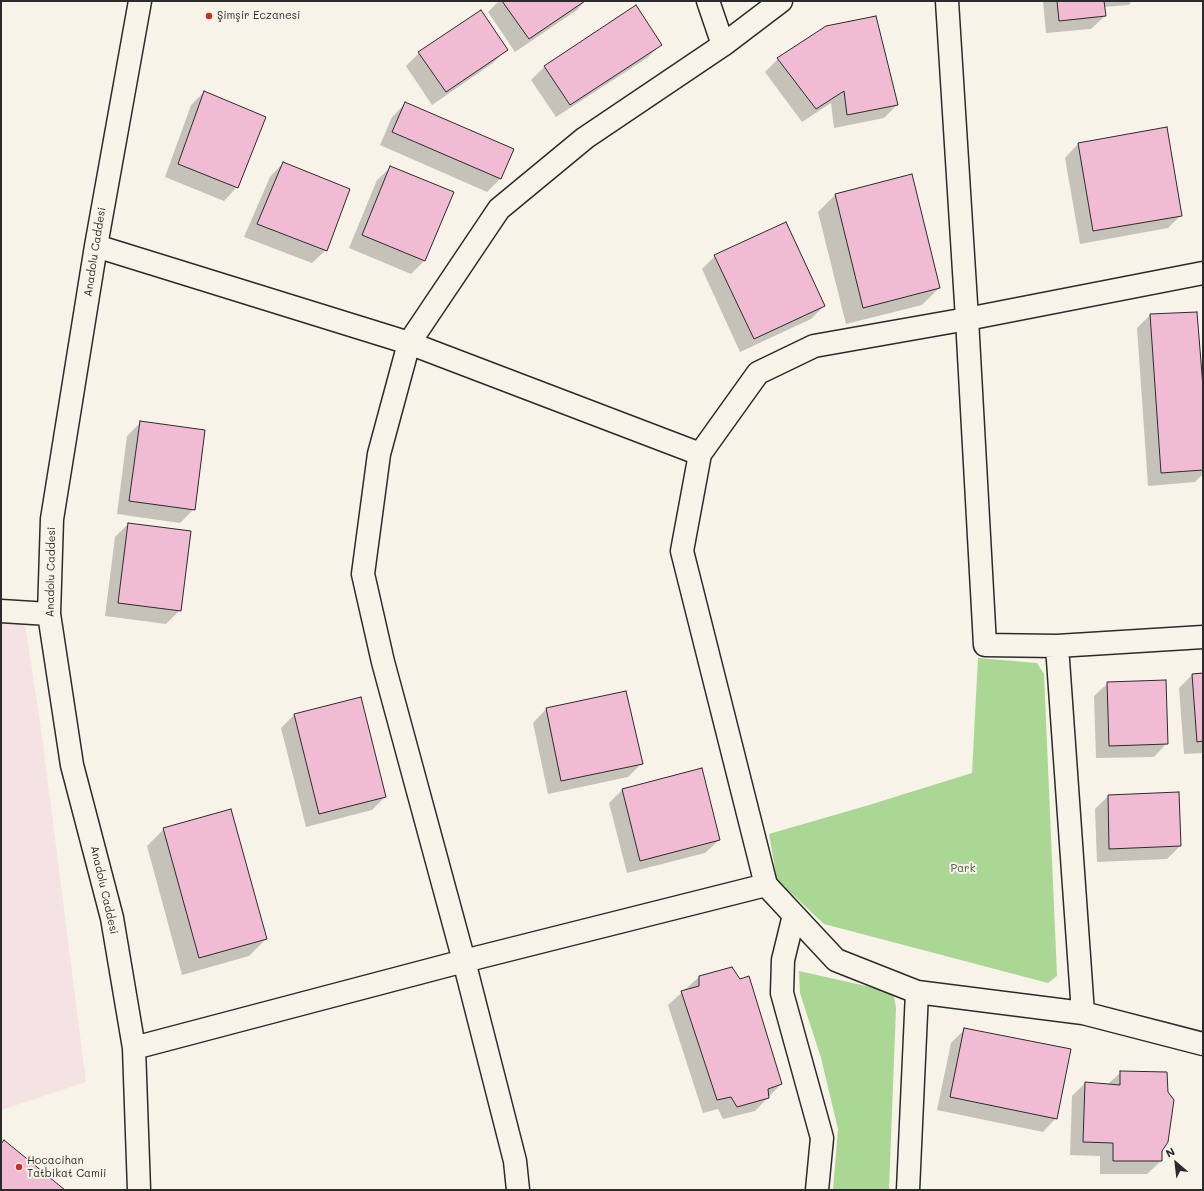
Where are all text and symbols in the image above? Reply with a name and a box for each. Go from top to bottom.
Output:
place label: Şimşir Eczanesi [217,9,300,23]
marker: Şimşir Eczanesi [204,11,214,21]
street label: Anadolu Caddesi [81,206,109,298]
street label: Anadolu Caddesi [44,527,58,617]
street label: Anadolu Caddesi [87,844,121,936]
park label: Park [951,862,975,876]
north arrow [1156,1143,1196,1183]
text: N [1163,1143,1177,1161]
place label: Hocacihan Tatbikat Camii [27,1154,106,1180]
marker: Hocacihan Tatbikat Camii [14,1162,24,1172]

